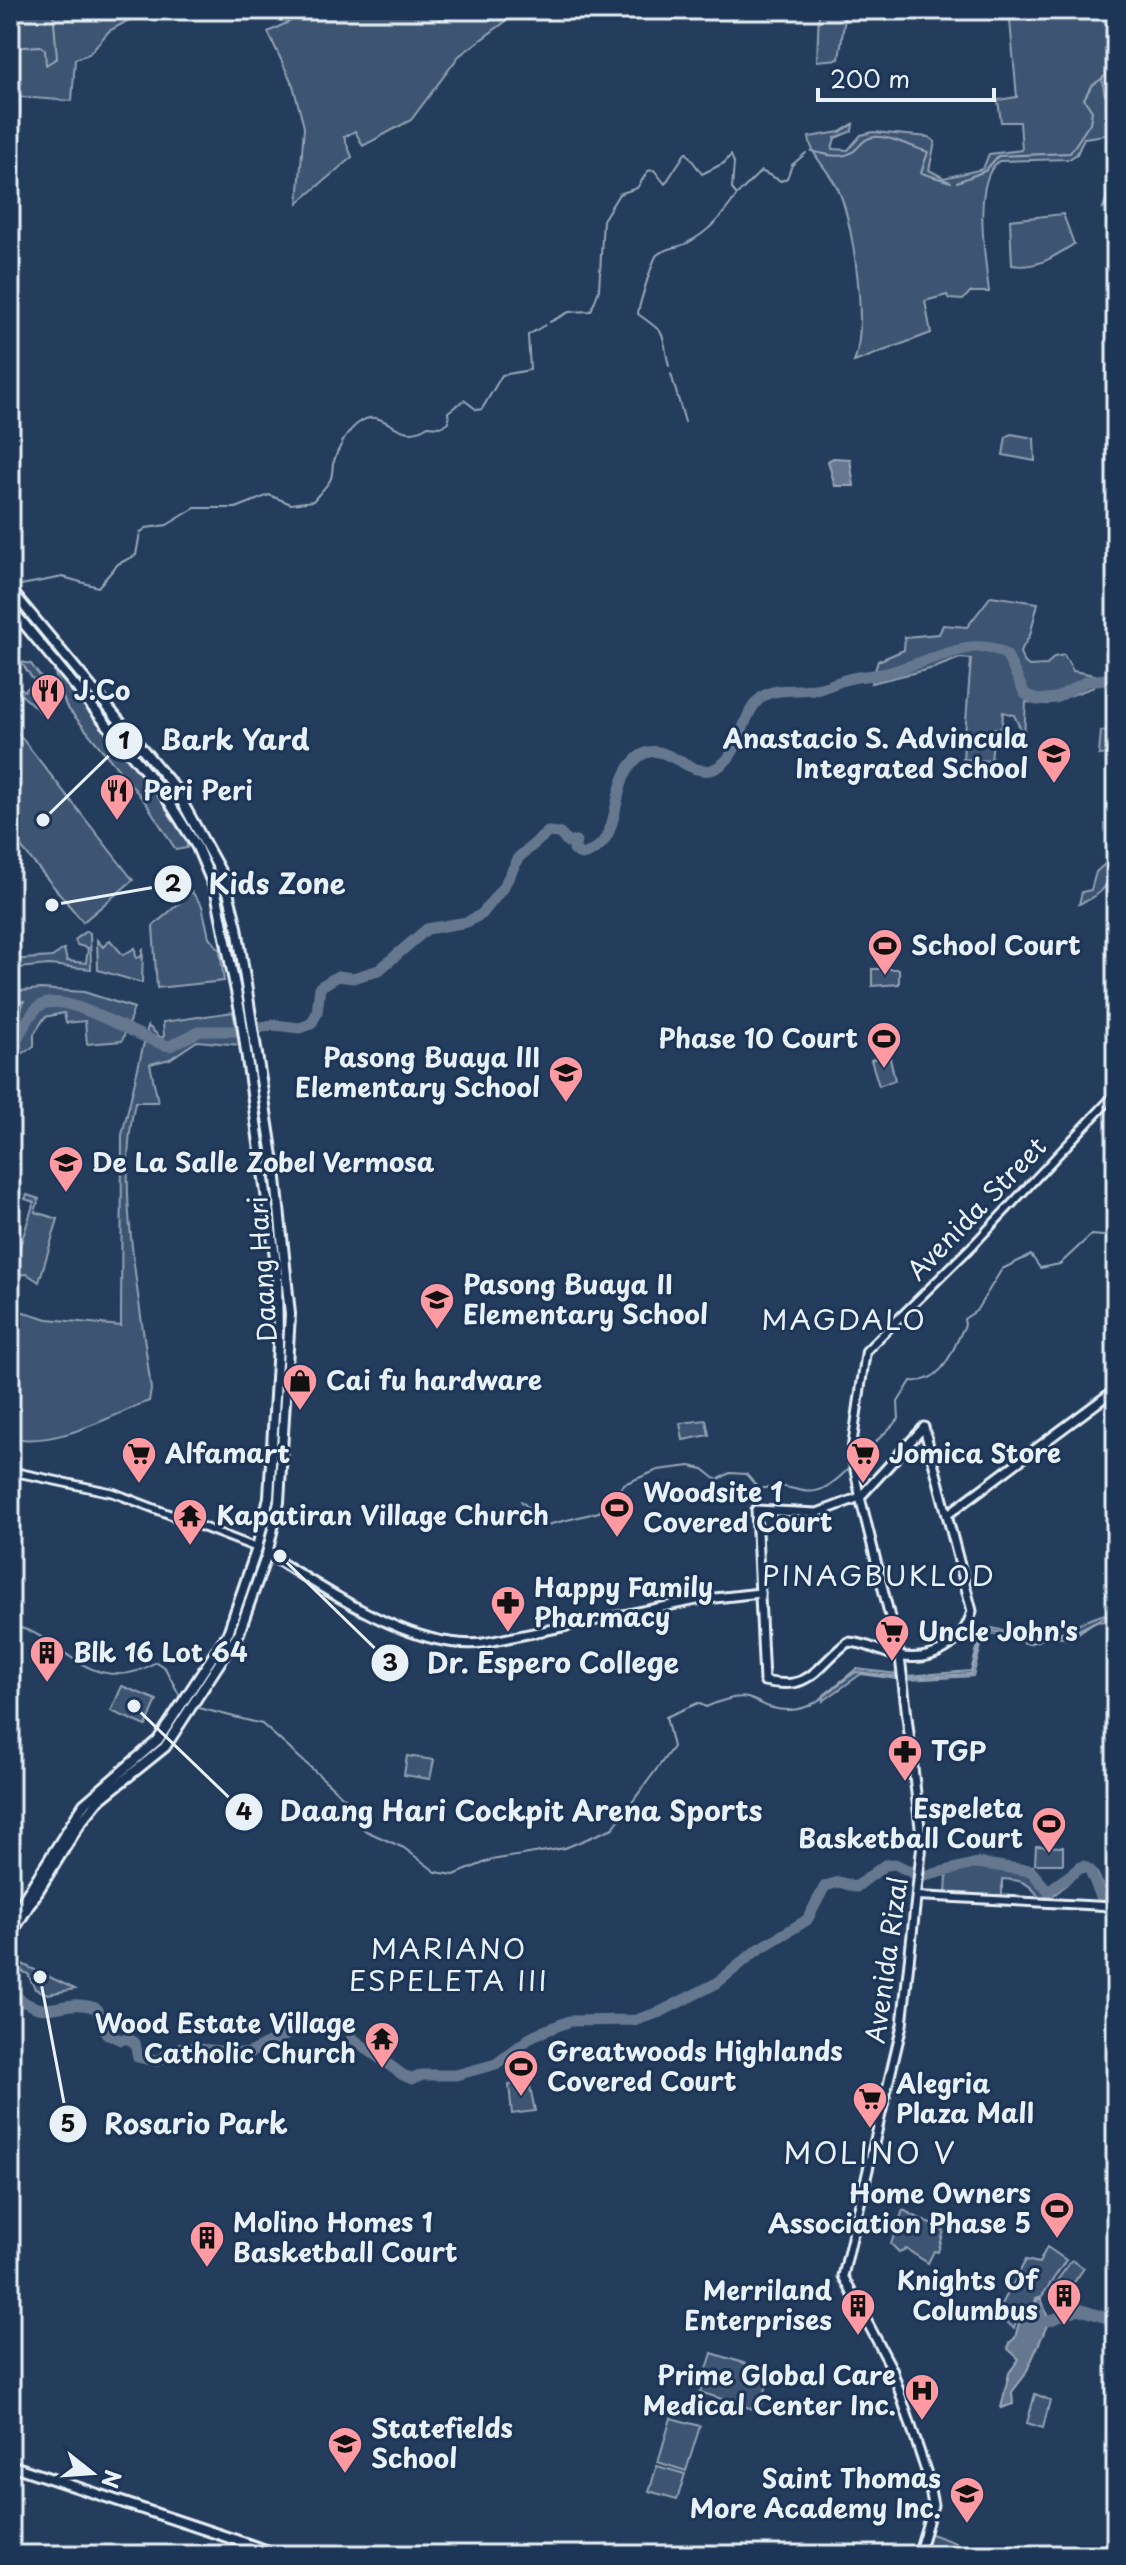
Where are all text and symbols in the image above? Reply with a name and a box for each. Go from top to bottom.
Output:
scale bar [818,52,994,102]
text: 200 m [830,60,910,96]
place label: J.Co [74,670,130,709]
restaurant icon: J.Co [29,672,67,722]
callout: Bark Yard [104,715,325,767]
text: Bark Yard [160,717,310,760]
place label: Anastacio S. Advincula Integrated School [722,718,1028,787]
text: 1 [118,721,130,757]
school or university icon: Anastacio S. Advincula Integrated School [1035,735,1073,785]
place label: Peri Peri [143,770,253,809]
restaurant icon: Peri Peri [98,772,136,822]
callout: Kids Zone [153,858,361,910]
text: Kids Zone [209,861,346,904]
text: 2 [165,864,182,900]
place label: School Court [911,925,1081,964]
sports icon: School Court [866,927,904,977]
place label: Phase 10 Court [658,1018,858,1057]
sports icon: Phase 10 Court [865,1020,903,1070]
place label: Pasong Buaya III Elementary School [295,1037,540,1106]
school or university icon: Pasong Buaya III Elementary School [547,1054,585,1104]
street label: Avenida Street [897,1127,1055,1289]
place label: De La Salle Zobel Vermosa [92,1142,435,1181]
school or university icon: De La Salle Zobel Vermosa [47,1144,85,1194]
street label: Daang Hari [237,1195,286,1343]
place label: Pasong Buaya II Elementary School [463,1264,708,1333]
school or university icon: Pasong Buaya II Elementary School [418,1281,456,1331]
district label: MAGDALO [761,1297,927,1340]
place label: Cai fu hardware [326,1360,542,1399]
shop icon: Cai fu hardware [281,1362,319,1412]
place label: Alfamart [165,1433,290,1472]
place label: Jomica Store [889,1433,1061,1472]
supermarket icon: Alfamart [120,1435,158,1485]
supermarket icon: Jomica Store [844,1435,882,1485]
place label: Woodsite 1 Covered Court [643,1472,832,1541]
sports icon: Woodsite 1 Covered Court [598,1489,636,1539]
place label: Kapatiran Village Church [216,1495,549,1534]
temple icon: Kapatiran Village Church [171,1497,209,1547]
district label: PINAGBUKLOD [762,1553,996,1596]
place label: Happy Family Pharmacy [534,1567,713,1636]
pharmacy icon: Happy Family Pharmacy [489,1584,527,1634]
place label: Uncle John's [918,1611,1078,1650]
supermarket icon: Uncle John's [873,1613,911,1663]
place label: Blk 16 Lot 64 [73,1632,248,1671]
building icon: Blk 16 Lot 64 [28,1634,66,1684]
callout: Dr. Espero College [370,1637,697,1689]
text: Dr. Espero College [427,1640,679,1683]
text: 3 [382,1643,398,1679]
place label: TGP [931,1731,986,1770]
pharmacy icon: TGP [886,1733,924,1783]
callout: Daang Hari Cockpit Arena Sports [224,1786,778,1838]
text: Daang Hari Cockpit Arena Sports [280,1788,762,1831]
place label: Espeleta Basketball Court [798,1788,1023,1857]
text: 4 [236,1792,252,1828]
sports icon: Espeleta Basketball Court [1030,1805,1068,1855]
street label: Avenida Rizal [855,1874,917,2046]
district label: MARIANO ESPELETA III [349,1926,549,2001]
place label: Wood Estate Village Catholic Church [95,2003,356,2072]
temple icon: Wood Estate Village Catholic Church [363,2020,401,2070]
place label: Greatwoods Highlands Covered Court [547,2031,843,2100]
sports icon: Greatwoods Highlands Covered Court [502,2048,540,2098]
place label: Alegria Plaza Mall [895,2063,1034,2132]
supermarket icon: Alegria Plaza Mall [851,2080,889,2130]
callout: Rosario Park [48,2098,303,2150]
text: Rosario Park [104,2101,288,2144]
text: 5 [60,2104,76,2140]
district label: MOLINO V [783,2129,957,2174]
place label: Home Owners Association Phase 5 [768,2173,1031,2242]
sports icon: Home Owners Association Phase 5 [1038,2190,1076,2240]
place label: Molino Homes 1 Basketball Court [233,2202,458,2271]
building icon: Molino Homes 1 Basketball Court [188,2219,226,2269]
place label: Knights Of Columbus [896,2260,1040,2329]
place label: Merriland Enterprises [684,2270,832,2339]
building icon: Knights Of Columbus [1045,2277,1083,2327]
building icon: Merriland Enterprises [839,2287,877,2337]
place label: Prime Global Care Medical Center Inc. [643,2355,896,2424]
hospital icon: Prime Global Care Medical Center Inc. [903,2372,941,2422]
place label: Statefields School [371,2408,513,2477]
school or university icon: Statefields School [326,2425,364,2475]
north arrow [52,2433,132,2513]
place label: Saint Thomas More Academy Inc. [690,2458,941,2527]
text: N [94,2466,131,2492]
school or university icon: Saint Thomas More Academy Inc. [948,2475,986,2525]

